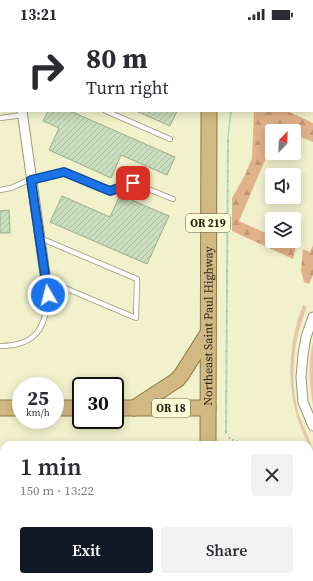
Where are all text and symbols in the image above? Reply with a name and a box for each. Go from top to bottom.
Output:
text: 13:21 [20,4,57,25]
text: 80 m [86,39,148,77]
icon: right [20,44,72,96]
text: Turn right [86,75,168,100]
north arrow [265,124,301,160]
map controls [265,124,301,248]
pin [116,166,150,200]
button: sound [265,168,301,204]
icon: arrive [122,172,144,194]
button: layers [265,212,301,248]
road number: OR 219 [186,214,230,232]
street label: Northeast Saint Paul Highway [200,246,217,406]
position arrow [27,274,69,316]
speed limit sign: 30 [72,377,124,429]
text: 25 [27,384,49,412]
road number: OR 18 [152,399,190,417]
text: km/h [26,406,50,419]
text: 1 min [20,450,82,483]
button: close [251,454,293,496]
text: 150 m · 13:22 [20,482,94,499]
button: Exit [20,527,153,573]
button: Share [161,527,293,573]

